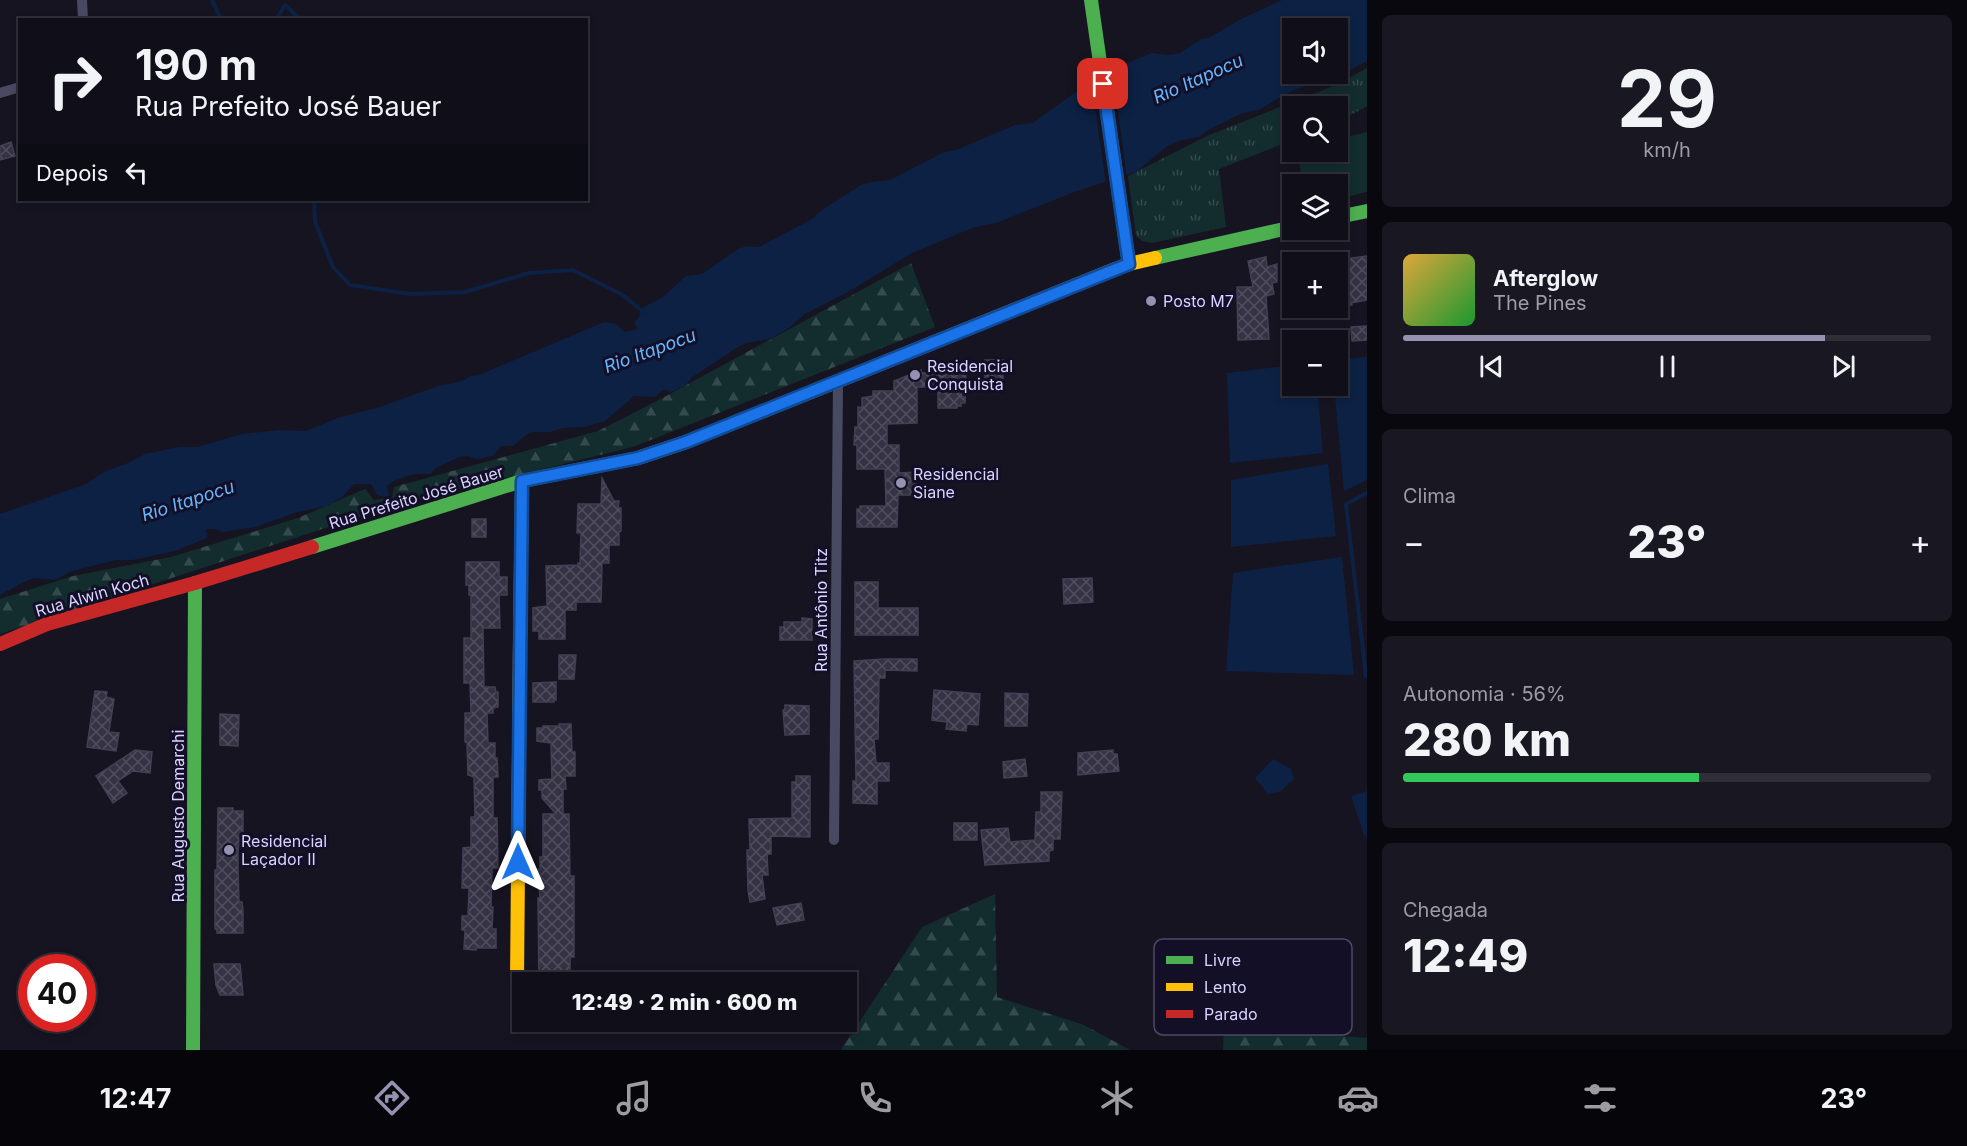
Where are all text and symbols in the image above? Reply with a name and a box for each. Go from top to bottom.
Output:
map controls [1282,18,1348,396]
button: sound [1282,18,1348,84]
text: 190 m [135,39,257,90]
icon: right [36,42,114,120]
water label: Rio Itapocu [1149,49,1246,108]
text: 29 [1617,51,1717,146]
pin [1077,58,1128,109]
icon: arrive [1086,67,1119,100]
text: Rua Prefeito José Bauer [135,90,442,123]
button: search [1282,96,1348,162]
text: km/h [1643,138,1691,162]
icon: left [120,156,153,189]
text: Depois [36,160,108,186]
button: layers [1282,174,1348,240]
button: + [1282,252,1348,318]
text: Afterglow [1493,265,1598,291]
place label: Posto M7 [1163,291,1234,311]
text: The Pines [1493,291,1587,315]
marker: Posto M7 [1144,294,1158,308]
water label: Rio Itapocu [601,324,699,377]
button: − [1282,330,1348,396]
icon: previous [1475,350,1508,383]
icon: pause [1651,350,1684,383]
icon: next [1827,350,1860,383]
place label: Residencial Conquista [927,356,1013,394]
marker: Residencial Conquista [908,368,922,382]
street label: Rua Prefeito José Bauer [326,461,506,533]
place label: Residencial Siane [913,464,999,502]
water label: Rio Itapocu [139,476,237,525]
marker: Residencial Siane [894,476,908,490]
text: Clima [1403,484,1456,508]
text: 23° [1628,514,1706,569]
text: − [1403,522,1425,562]
text: + [1909,522,1931,562]
street label: Rua Antônio Titz [811,548,831,672]
street label: Rua Alwin Koch [33,569,151,621]
text: Autonomia · 56% [1403,682,1566,706]
text: 280 km [1403,712,1571,767]
street label: Rua Augusto Demarchi [168,730,188,902]
position arrow [486,830,550,894]
place label: Residencial Laçador II [241,831,327,869]
marker: Residencial Laçador II [222,843,236,857]
text: Chegada [1403,898,1488,922]
text: 12:49 [1403,928,1528,983]
legend [1154,939,1352,1035]
text: Livre [1204,950,1241,970]
speed limit sign: 40 [18,954,96,1032]
text: Lento [1204,977,1247,997]
text: 12:49 · 2 min · 600 m [572,989,797,1015]
text: Parado [1204,1004,1258,1024]
icon: directions [371,1077,413,1119]
icon: music [613,1077,655,1119]
icon: phone [854,1077,896,1119]
icon: climate [1096,1077,1138,1119]
icon: car [1337,1077,1379,1119]
icon: filters [1579,1077,1621,1119]
text: 12:47 [100,1082,171,1115]
text: 23° [1820,1082,1867,1115]

